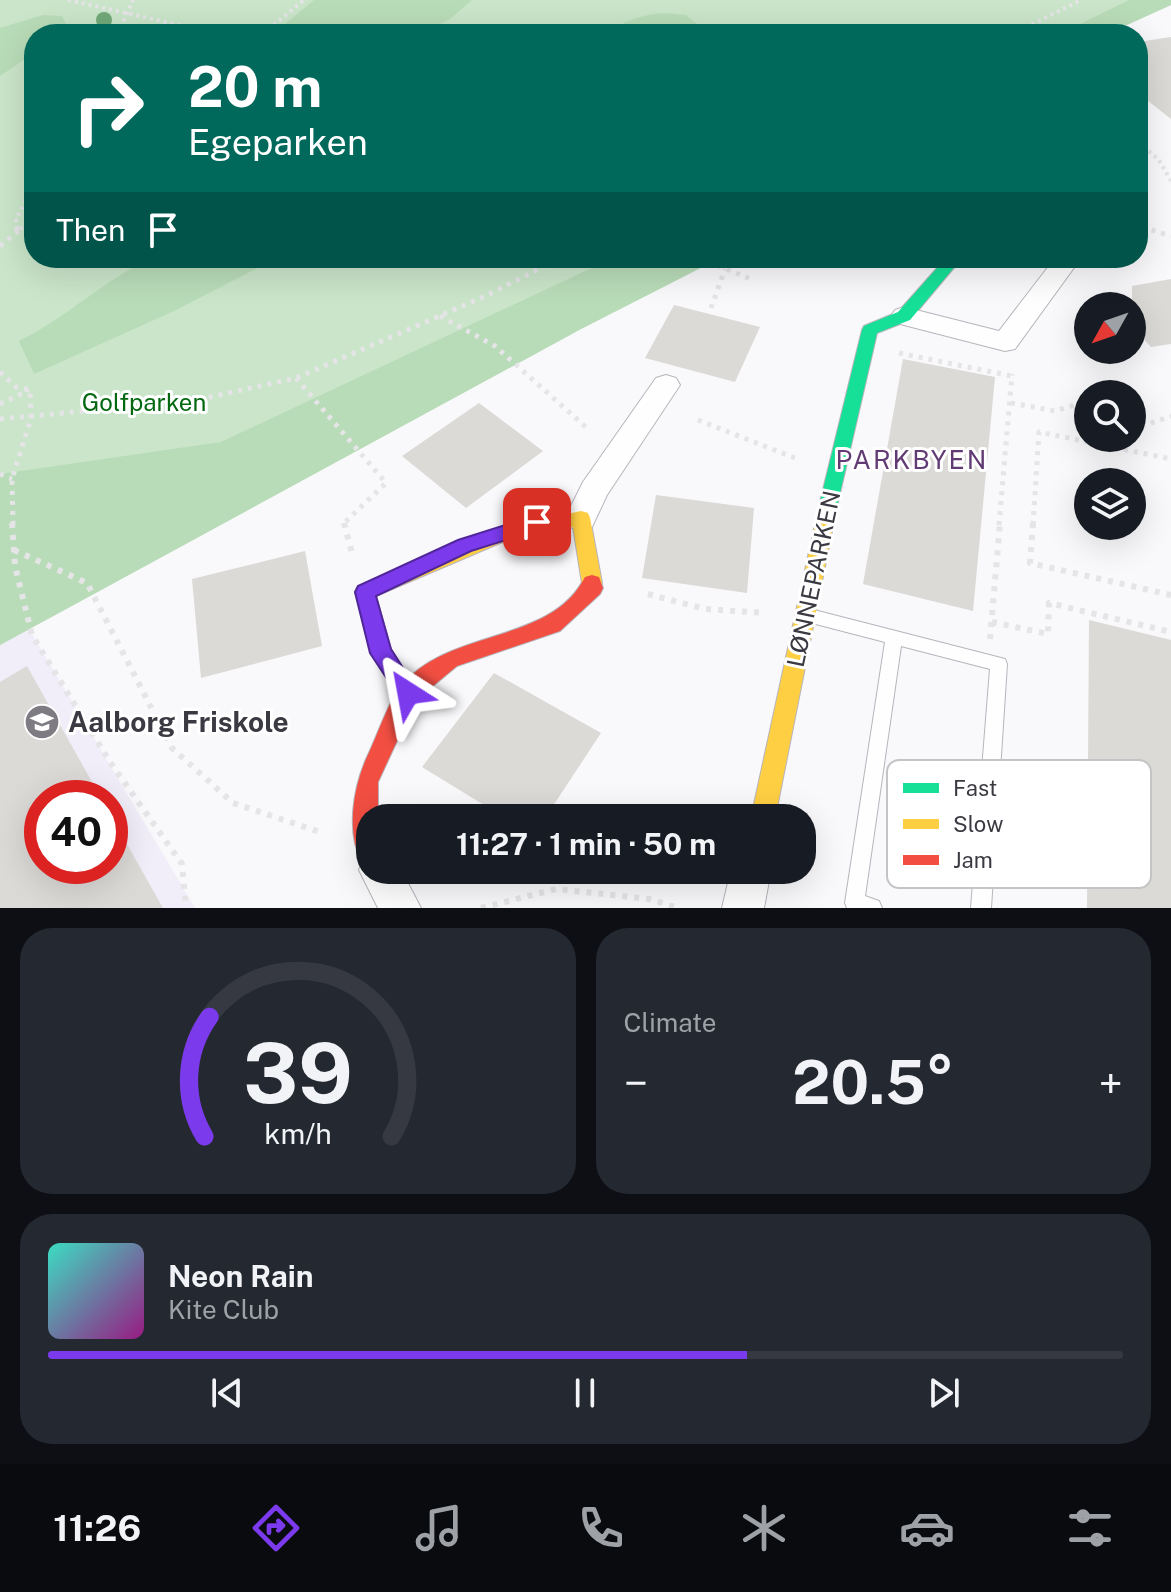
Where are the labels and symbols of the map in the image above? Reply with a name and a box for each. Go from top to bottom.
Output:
north arrow [1074,292,1146,364]
park label: Golfparken [82,388,206,416]
district label: PARKBYEN [836,444,988,475]
pin [503,488,571,556]
street label: LØNNEPARKEN [781,488,845,670]
position arrow [366,651,450,735]
school or university icon: Aalborg Friskole [23,703,61,741]
place label: Aalborg Friskole [68,705,289,738]
legend [887,760,1151,888]
text: Fast [953,775,997,801]
speed limit sign: 40 [24,780,128,884]
text: Slow [953,811,1003,837]
text: Jam [953,847,993,873]

